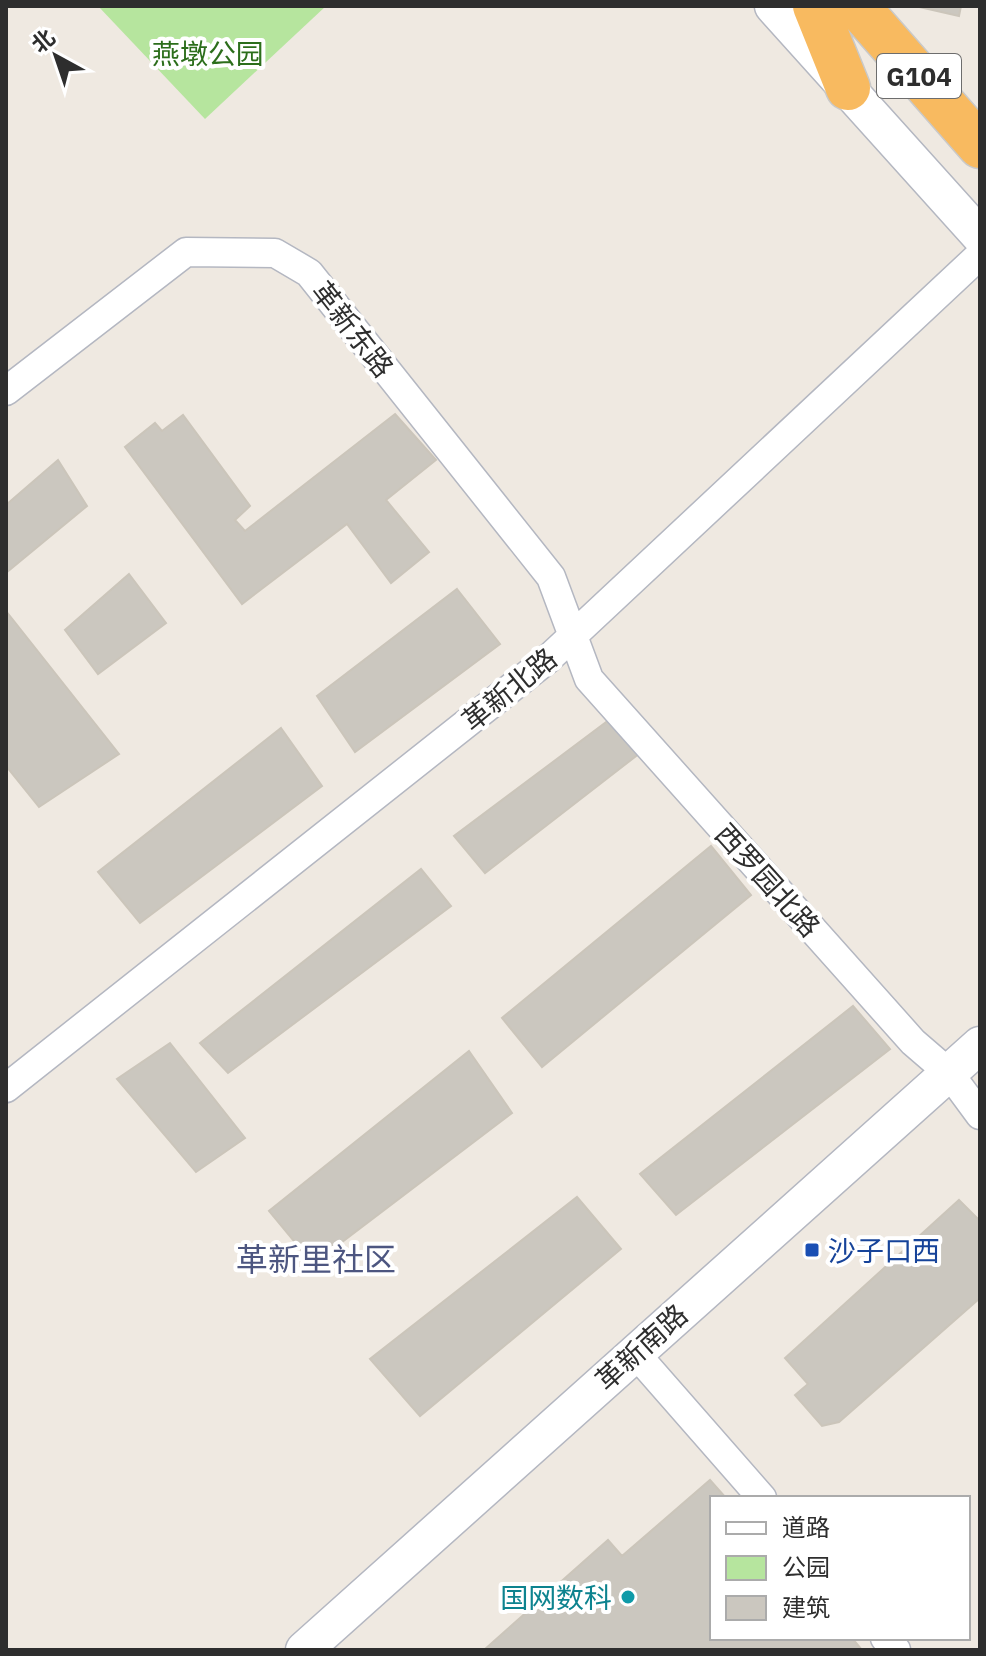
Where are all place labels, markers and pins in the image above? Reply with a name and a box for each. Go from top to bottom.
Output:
place label: 沙子口西 [828,1232,940,1269]
marker: 沙子口西 [803,1241,821,1259]
place label: 国网数科 [500,1579,612,1616]
marker: 国网数科 [619,1588,637,1606]

